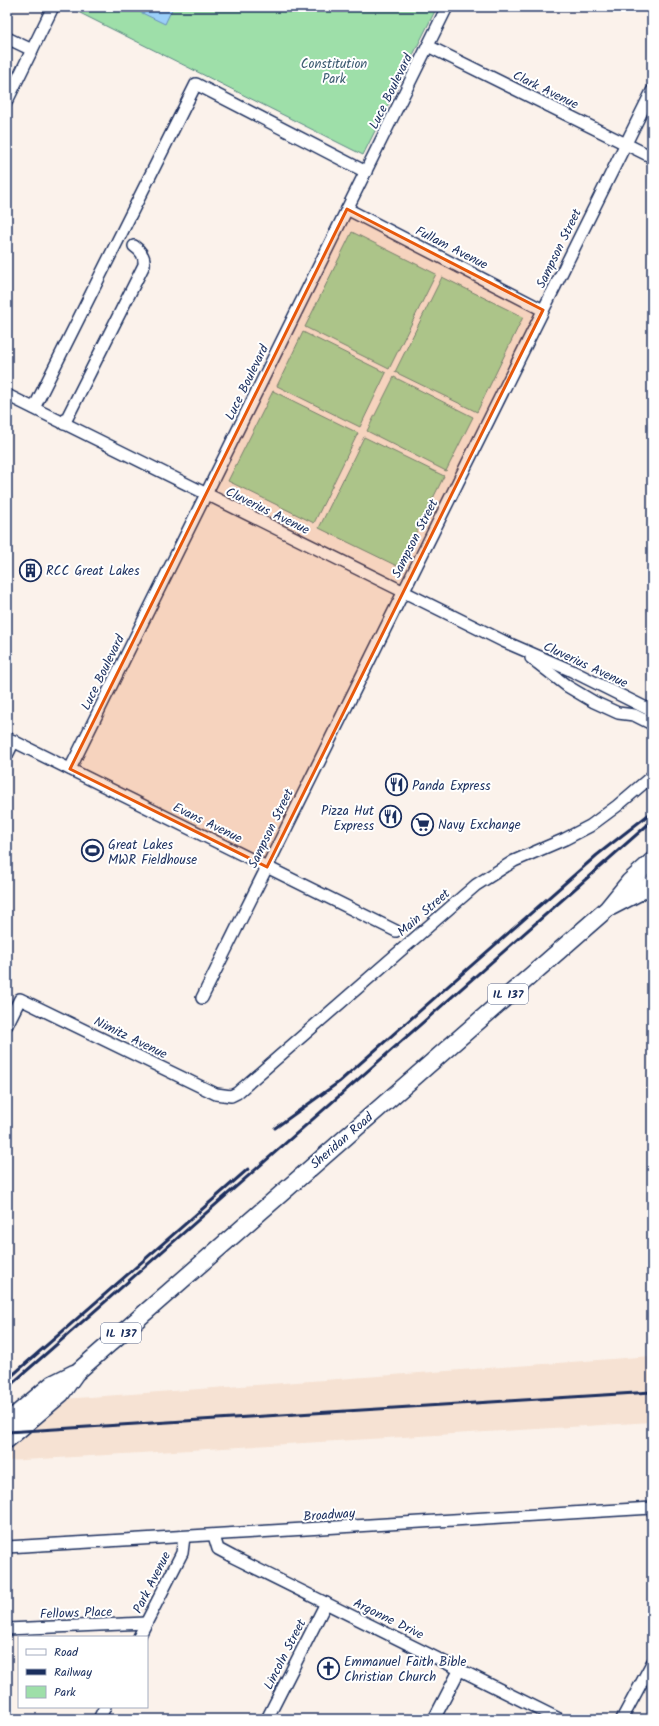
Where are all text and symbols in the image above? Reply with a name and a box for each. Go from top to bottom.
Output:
street label: Luce Boulevard [364,50,419,133]
park label: Constitution Park [301,54,367,90]
street label: Clark Avenue [509,65,582,115]
street label: Sampson Street [531,204,588,292]
street label: Fullam Avenue [411,221,492,276]
street label: Luce Boulevard [220,341,275,424]
street label: Cluverius Avenue [222,482,313,541]
street label: Sampson Street [386,495,445,582]
building icon: RCC Great Lakes [17,557,43,583]
place label: RCC Great Lakes [46,561,140,582]
street label: Luce Boulevard [76,631,131,714]
street label: Cluverius Avenue [540,637,631,694]
restaurant icon: Panda Express [384,772,410,798]
place label: Panda Express [412,776,491,797]
street label: Sampson Street [243,784,300,872]
street label: Evans Avenue [169,797,246,849]
place label: Pizza Hut Express [321,801,375,837]
restaurant icon: Pizza Hut Express [377,804,403,830]
supermarket icon: Navy Exchange [410,811,436,837]
place label: Navy Exchange [438,815,521,836]
place label: Great Lakes MWR Fieldhouse [108,835,197,871]
sports icon: Great Lakes MWR Fieldhouse [80,838,106,864]
street label: Main Street [393,883,456,942]
road number: IL 137 [488,984,528,1004]
street label: Nimitz Avenue [90,1011,171,1065]
street label: Sheridan Road [306,1107,379,1175]
road number: IL 137 [101,1323,141,1343]
street label: Broadway [302,1503,357,1528]
street label: Park Avenue [128,1548,177,1617]
street label: Argonne Drive [349,1593,427,1646]
street label: Fellows Place [40,1602,113,1625]
street label: Lincoln Street [258,1615,313,1694]
legend [18,1636,148,1708]
text: Road [54,1643,79,1662]
place label: Emmanuel Faith Bible Christian Church [344,1652,466,1688]
church icon: Emmanuel Faith Bible Christian Church [316,1655,342,1681]
text: Railway [54,1663,92,1682]
text: Park [54,1683,76,1702]

